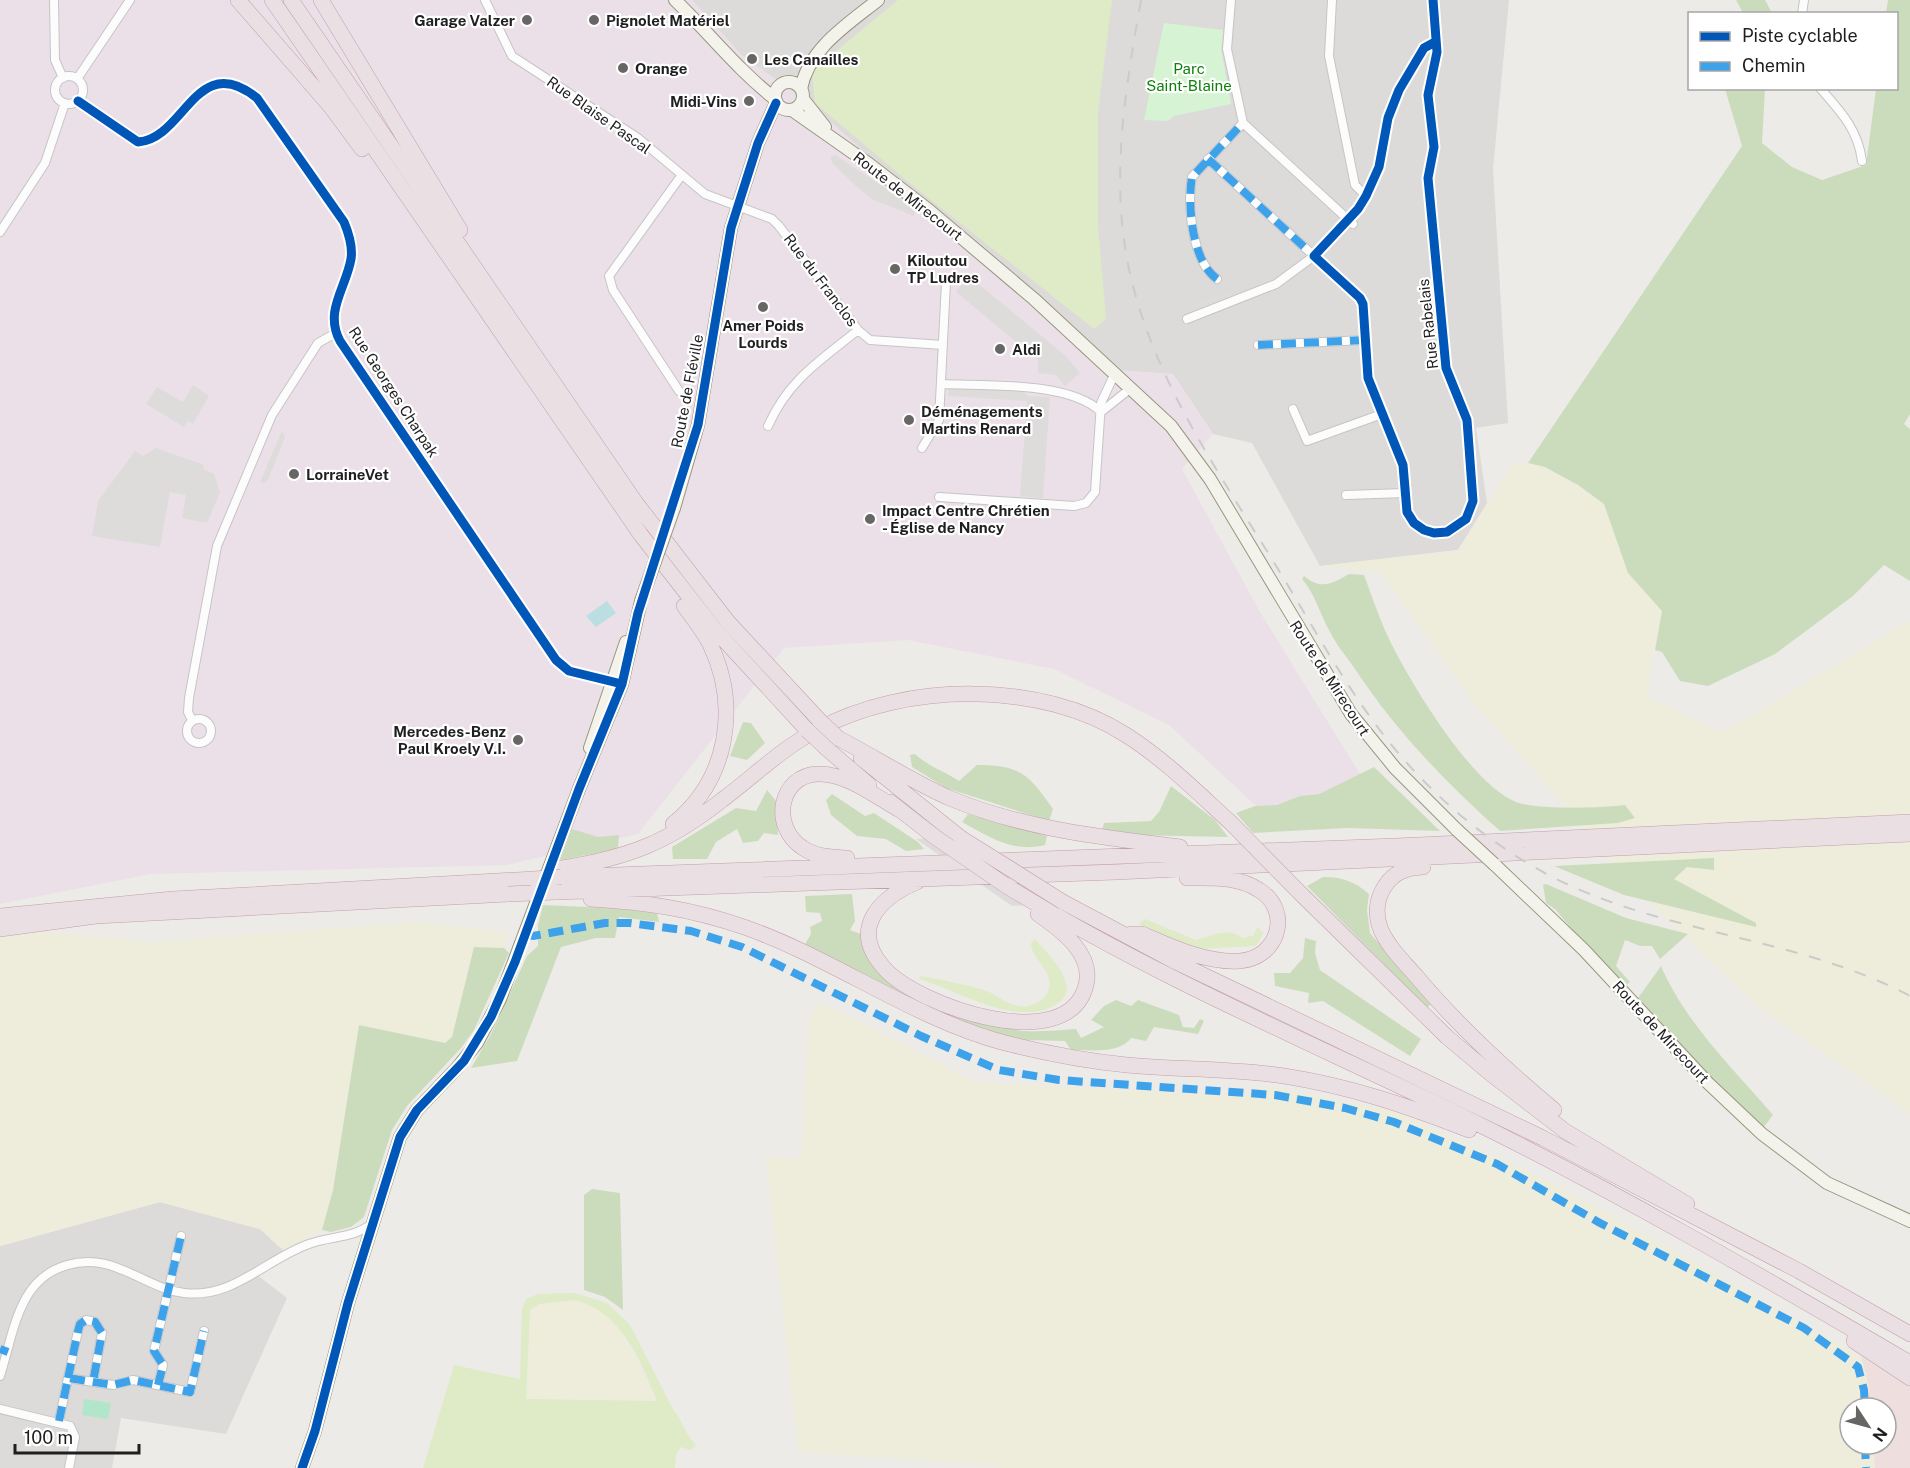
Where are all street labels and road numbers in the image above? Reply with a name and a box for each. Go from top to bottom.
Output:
street label: Rue Blaise Pascal [544,73,654,157]
street label: Route de Mirecourt [850,148,966,244]
street label: Rue du Franclos [781,230,861,330]
street label: Rue Rabelais [1415,278,1441,370]
street label: Rue Georges Charpak [346,324,442,460]
street label: Route de Fléville [668,333,706,449]
street label: Route de Mirecourt [1286,617,1374,739]
street label: Route de Mirecourt [1609,977,1713,1087]

